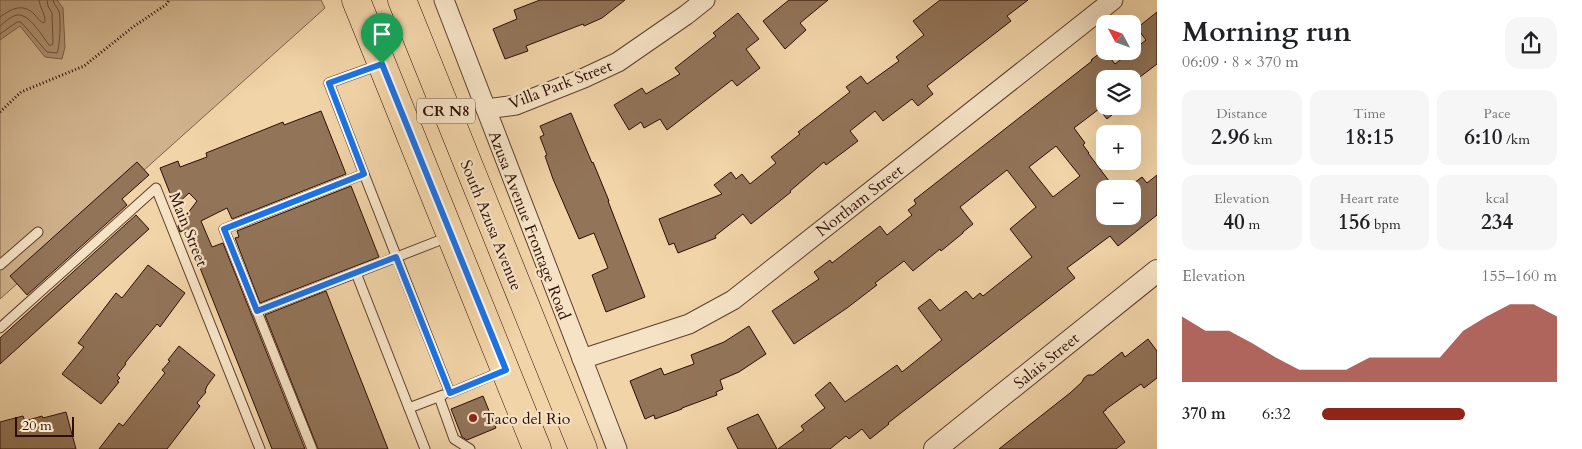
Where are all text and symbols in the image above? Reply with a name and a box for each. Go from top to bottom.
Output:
pin [361,13,403,64]
text: Morning run [1182,13,1351,51]
north arrow [1096,15,1141,60]
map controls [1096,15,1141,225]
button: share [1505,17,1557,69]
icon: arrive [368,20,396,48]
text: 06:09 · 8 × 370 m [1182,51,1299,73]
street label: Villa Park Street [505,55,615,115]
button: layers [1096,70,1141,115]
road number: CR N8 [417,98,475,124]
text: Distance [1216,104,1267,123]
text: Time [1353,104,1386,123]
text: Pace [1484,104,1511,123]
text: 2.96 [1211,123,1249,152]
text: 18:15 [1345,123,1394,152]
text: 6:10 [1464,123,1503,152]
button: + [1096,125,1141,170]
street label: Azusa Avenue Frontage Road [483,128,575,323]
text: km [1249,130,1273,149]
text: /km [1503,130,1530,149]
street label: South Azusa Avenue [455,157,527,294]
street label: Northam Street [811,160,908,242]
button: − [1096,180,1141,225]
street label: Main Street [163,189,213,270]
text: Elevation [1214,189,1270,208]
text: Heart rate [1340,189,1399,208]
text: kcal [1485,189,1509,208]
text: 40 [1223,208,1245,237]
text: 156 [1338,208,1370,237]
text: 234 [1481,208,1513,237]
text: m [1245,215,1260,234]
text: bpm [1370,215,1401,234]
text: Elevation [1182,265,1246,287]
text: 155–160 m [1481,265,1557,287]
street label: Salais Street [1009,328,1084,394]
text: 370 m [1182,403,1226,425]
text: 6:32 [1262,403,1291,425]
place label: Taco del Rio [483,408,571,430]
marker: Taco del Rio [467,412,479,424]
scale bar [15,414,74,437]
text: 20 m [22,416,52,435]

